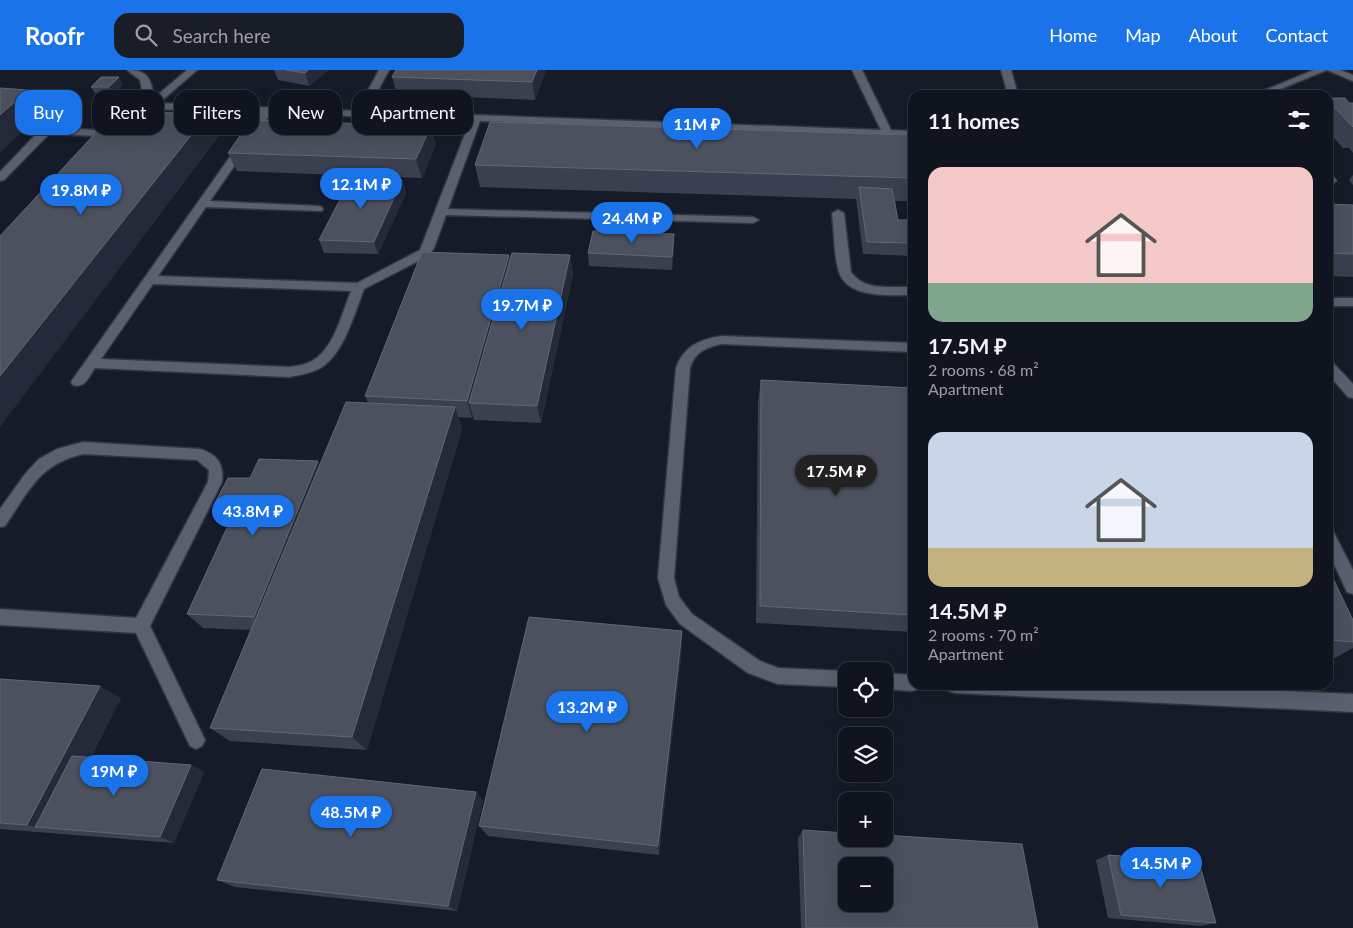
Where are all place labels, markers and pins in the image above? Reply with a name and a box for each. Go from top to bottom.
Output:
pin: 11M ₽ [662,108,732,150]
pin: 12.1M ₽ [315,168,407,210]
pin: 19.8M ₽ [35,174,127,216]
pin: 24.4M ₽ [586,202,678,244]
pin: 19.7M ₽ [476,288,568,331]
pin: 17.5M ₽ [790,454,882,497]
pin: 43.8M ₽ [207,494,299,537]
pin: 13.2M ₽ [541,690,633,733]
pin: 19M ₽ [79,754,149,797]
pin: 48.5M ₽ [305,796,397,838]
pin: 14.5M ₽ [1115,846,1207,889]

